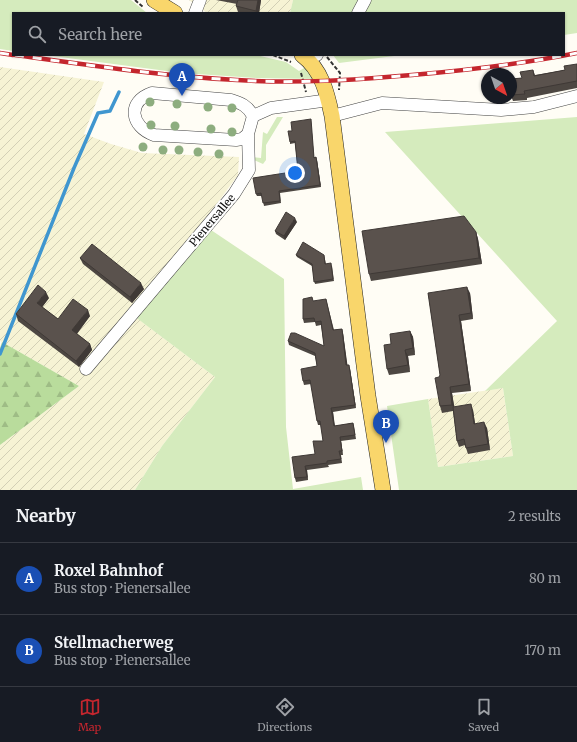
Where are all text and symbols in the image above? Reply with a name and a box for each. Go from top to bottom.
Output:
search box [12,12,565,56]
icon: search [26,23,48,45]
text: Search here [58,25,142,44]
pin: A [169,63,195,96]
north arrow [481,68,517,104]
your location [285,163,305,183]
street label: Pienersallee [186,191,238,249]
pin: B [373,410,399,443]
text: Nearby [16,505,76,527]
text: 2 results [508,508,561,525]
text: Roxel Bahnhof [54,561,163,580]
text: A [24,570,34,587]
text: 80 m [529,570,561,587]
text: Bus stop · Pienersallee [54,580,191,597]
text: Stellmacherweg [54,633,173,652]
text: B [24,642,34,659]
text: 170 m [524,642,561,659]
text: Bus stop · Pienersallee [54,652,191,669]
tab: Map [78,696,101,734]
tab: Directions [257,696,312,734]
tab: Saved [468,696,499,734]

